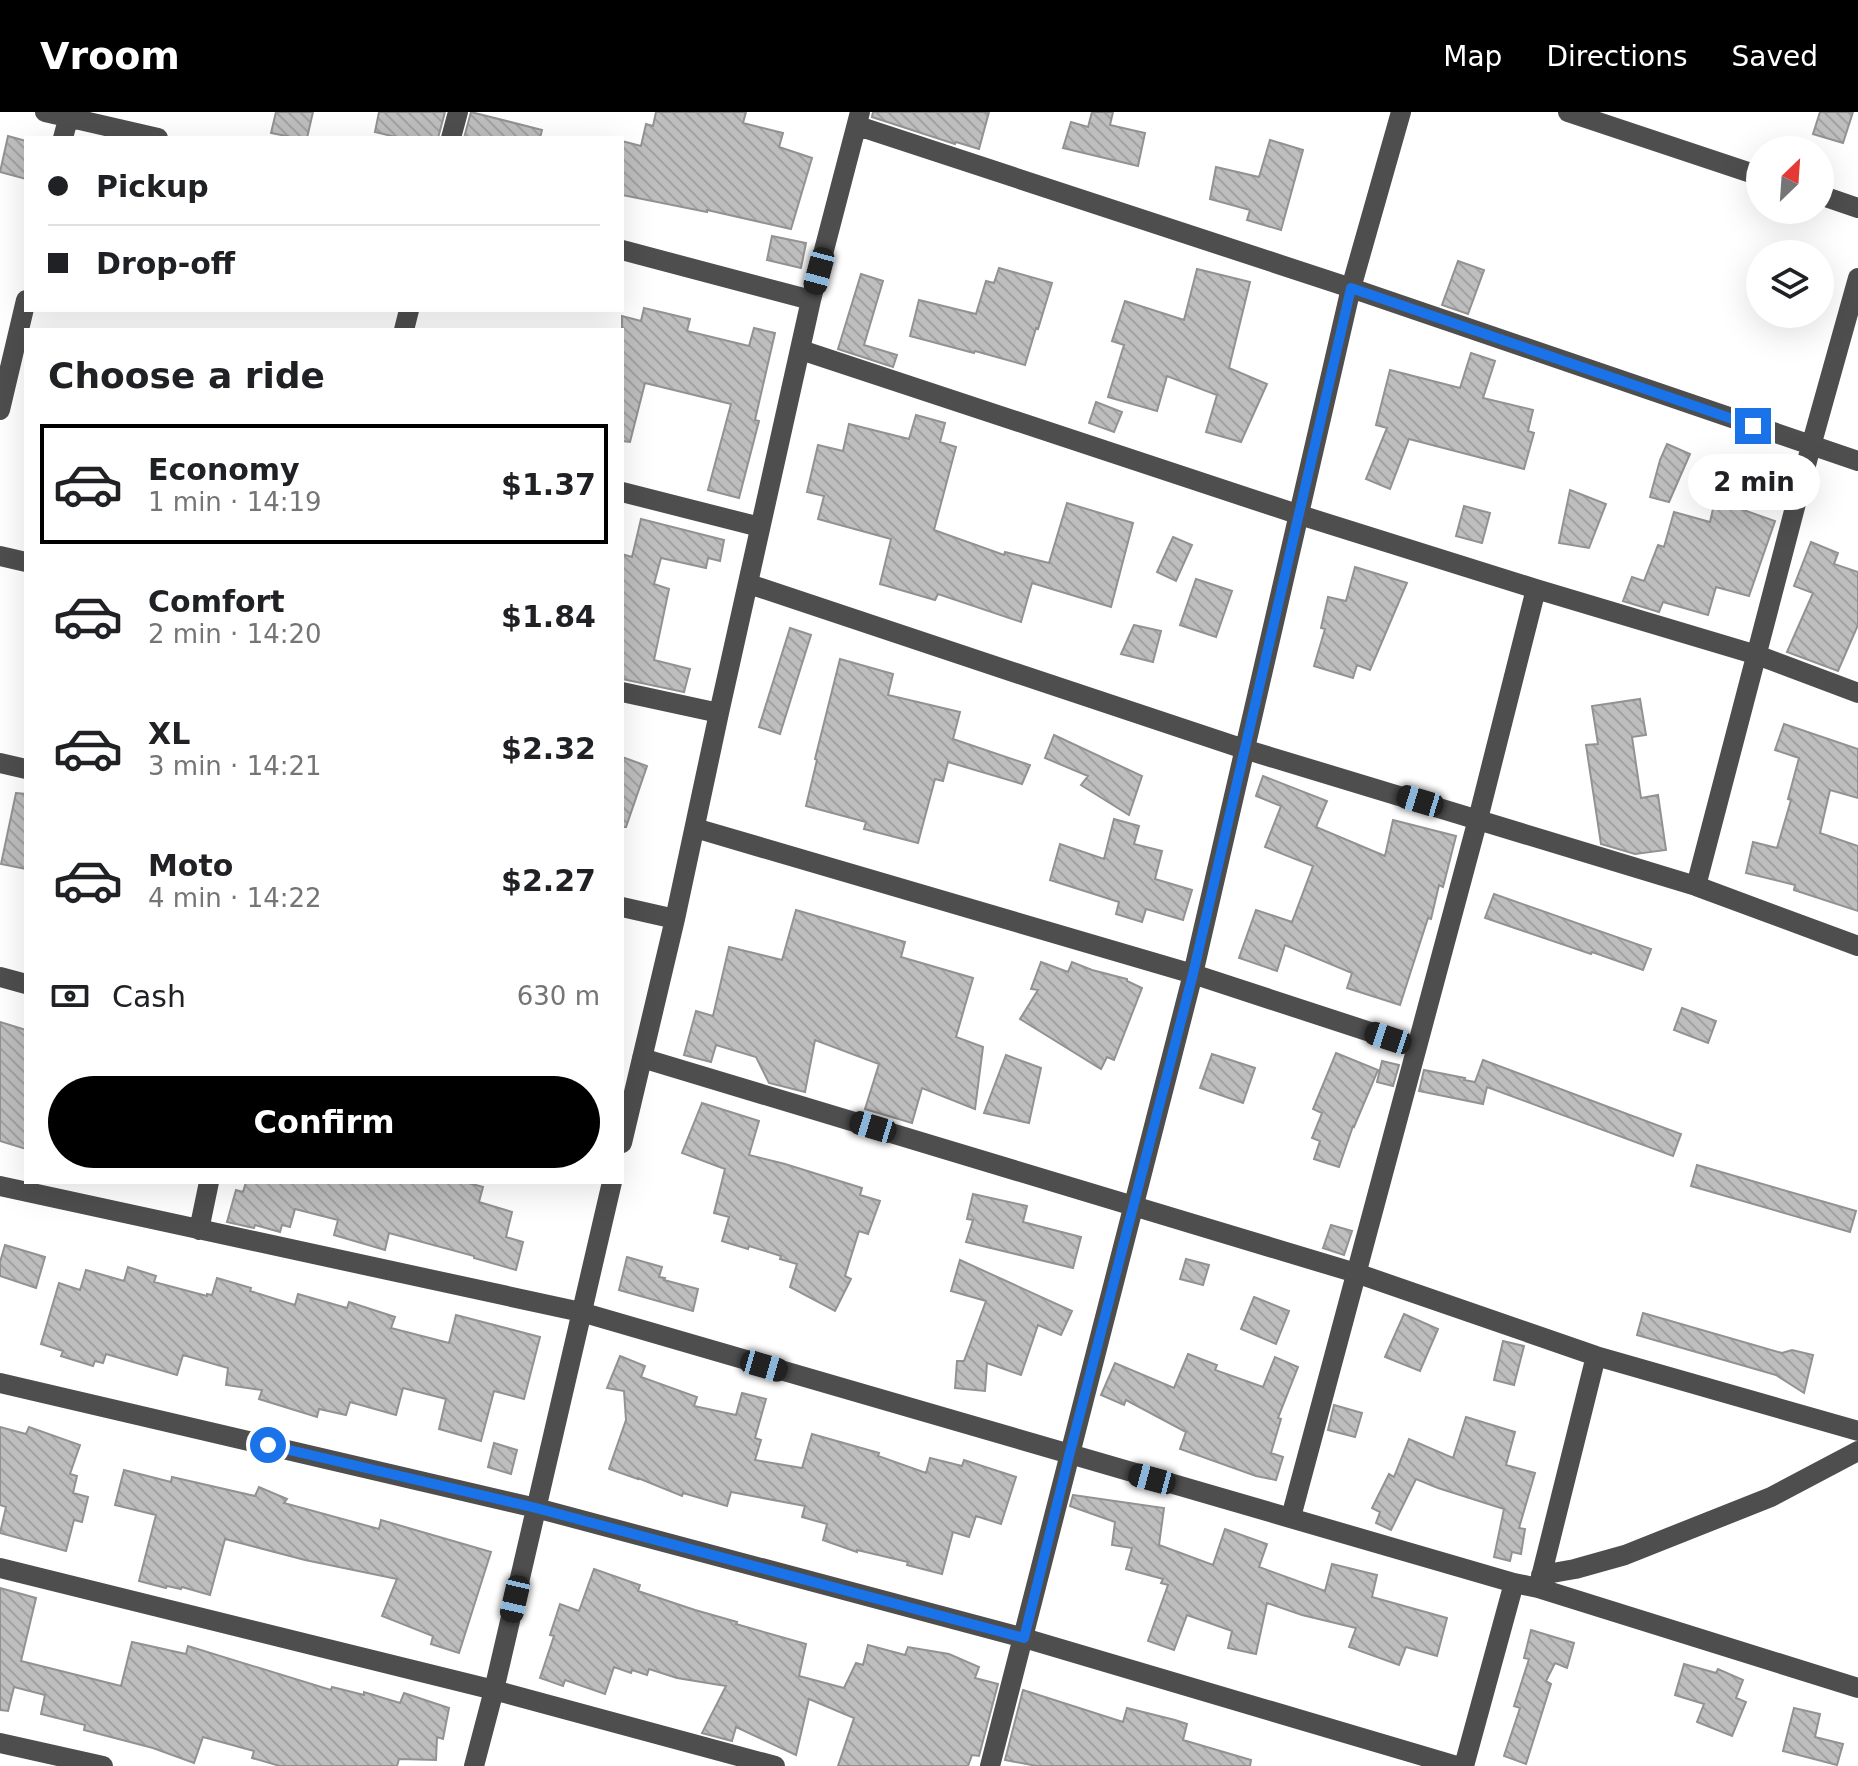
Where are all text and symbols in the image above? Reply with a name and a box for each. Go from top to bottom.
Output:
text: Vroom [40,34,180,78]
text: Map [1443,40,1502,73]
text: Directions [1546,40,1687,73]
text: Saved [1731,40,1818,73]
north arrow [1746,136,1834,224]
map controls [1746,136,1834,328]
text: Pickup [96,169,209,204]
button: layers [1746,240,1834,328]
car [801,245,837,297]
text: Drop-off [96,246,235,281]
text: Choose a ride [48,355,325,396]
route end [1735,408,1771,444]
icon: car [52,448,124,520]
text: Economy [148,452,300,487]
callout: 2 min [1687,454,1819,510]
text: $1.37 [501,467,596,502]
text: 2 min [1713,467,1795,497]
text: 1 min · 14:19 [148,487,322,517]
icon: car [52,580,124,652]
text: Comfort [148,584,285,619]
text: $1.84 [501,599,596,634]
text: 2 min · 14:20 [148,619,322,649]
icon: car [52,712,124,784]
text: XL [148,716,190,751]
text: $2.32 [501,731,596,766]
text: 3 min · 14:21 [148,751,322,781]
car [1394,783,1446,819]
icon: car [52,844,124,916]
text: Moto [148,848,233,883]
text: $2.27 [501,863,596,898]
text: 4 min · 14:22 [148,883,322,913]
icon: cash [48,974,92,1018]
text: Cash [112,979,186,1014]
text: 630 m [517,981,600,1011]
car [1361,1019,1415,1057]
button: Confirm [48,1076,600,1168]
car [847,1109,899,1145]
car [738,1348,790,1384]
route start [250,1427,286,1463]
car [1126,1461,1178,1497]
car [498,1573,532,1625]

